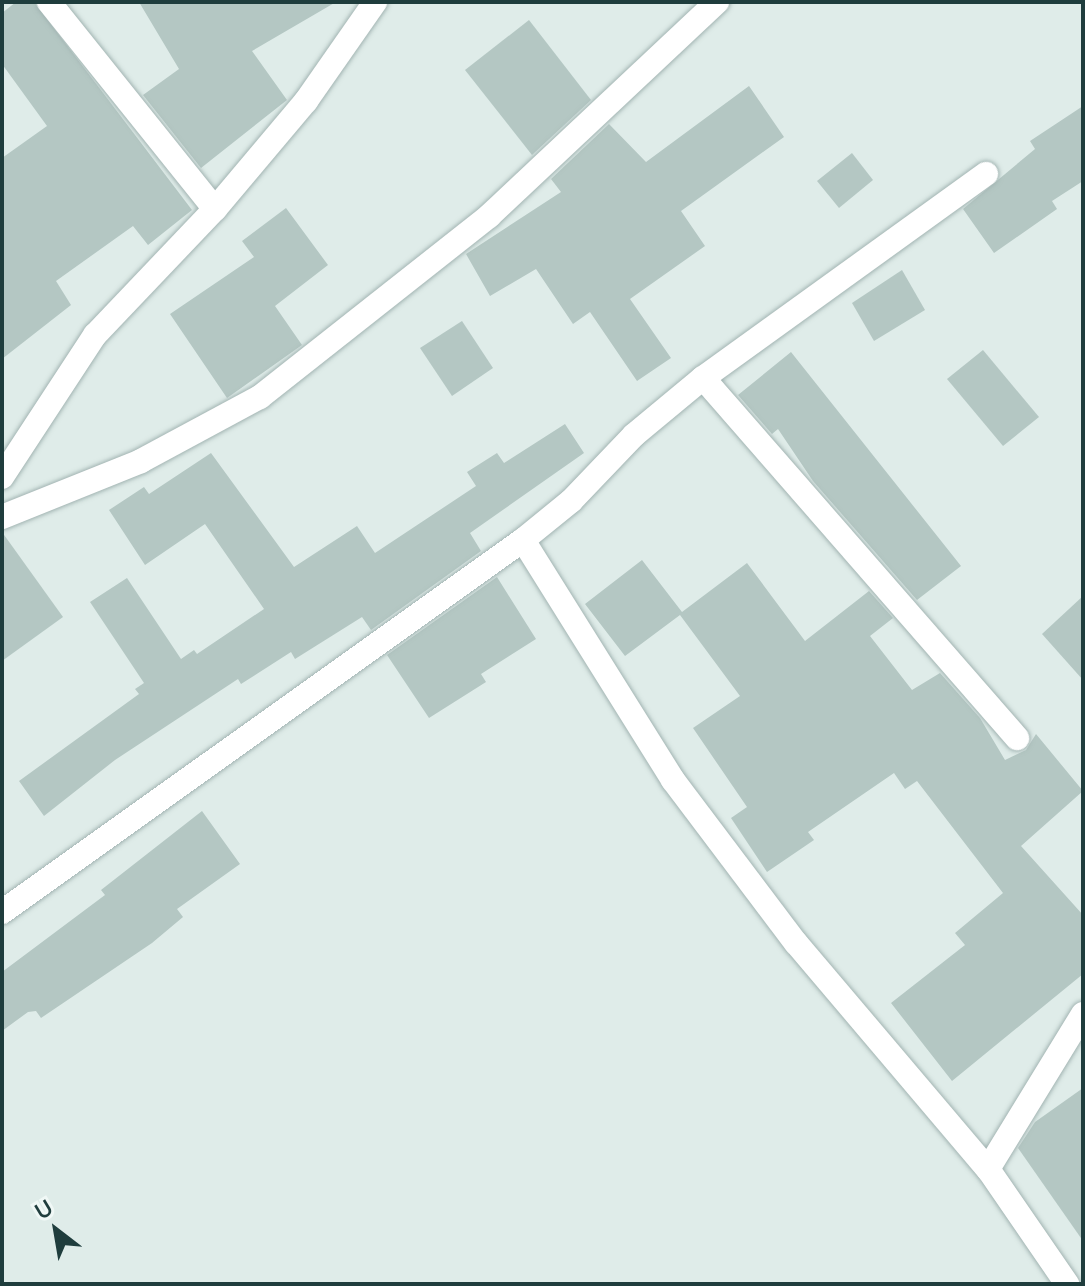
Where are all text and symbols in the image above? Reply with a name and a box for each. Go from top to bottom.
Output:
north arrow [16,1190,96,1270]
text: U [29,1192,58,1226]

